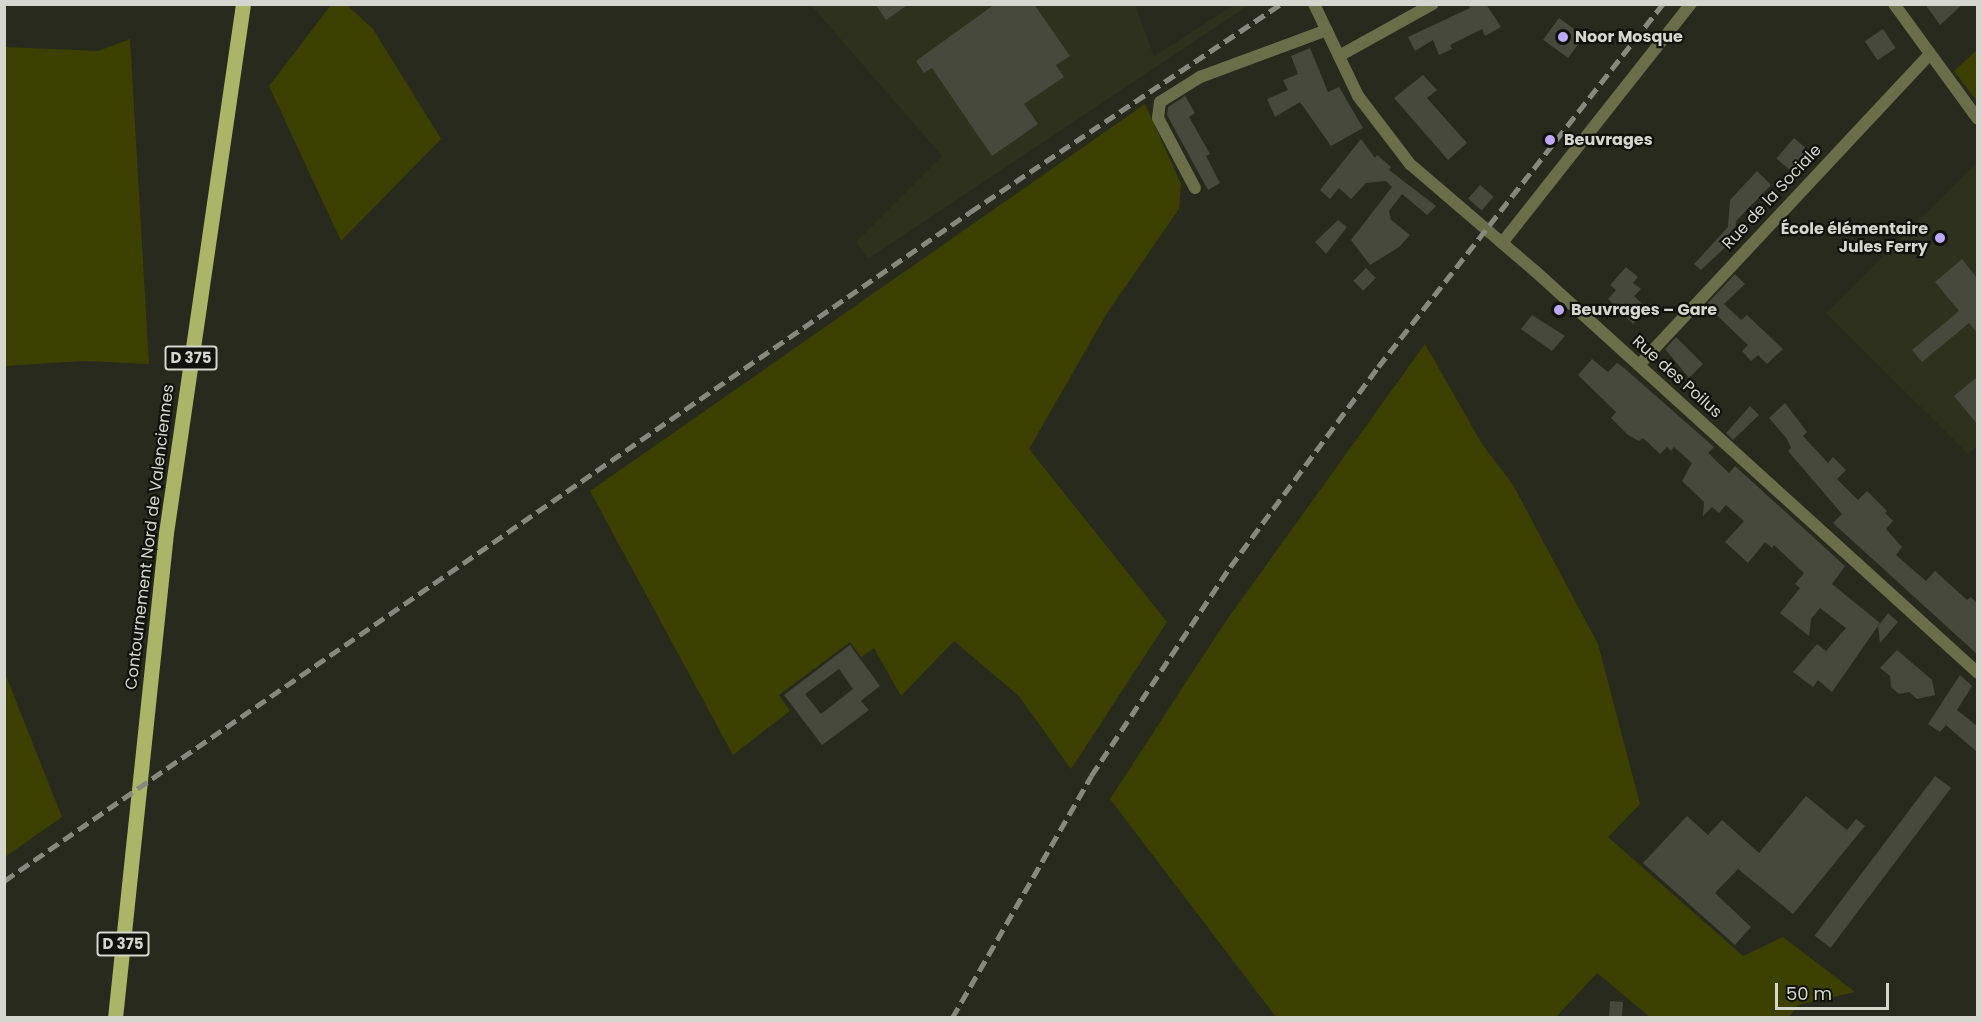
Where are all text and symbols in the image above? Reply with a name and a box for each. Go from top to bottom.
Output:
place label: Noor Mosque [1575,27,1683,47]
marker: Noor Mosque [1556,30,1570,44]
place label: Beuvrages [1564,130,1653,150]
marker: Beuvrages [1541,131,1559,149]
street label: Rue de la Sociale [1719,141,1825,253]
place label: École élémentaire Jules Ferry [1781,219,1928,257]
marker: École élémentaire Jules Ferry [1933,231,1947,245]
place label: Beuvrages – Gare [1571,300,1717,320]
marker: Beuvrages – Gare [1552,303,1566,317]
street label: Rue des Poilus [1628,332,1726,422]
road number: D 375 [164,346,218,370]
street label: Contournement Nord de Valenciennes [122,383,178,691]
road number: D 375 [96,932,150,956]
scale bar [1778,971,1892,1009]
text: 50 m [1786,981,1832,1006]

